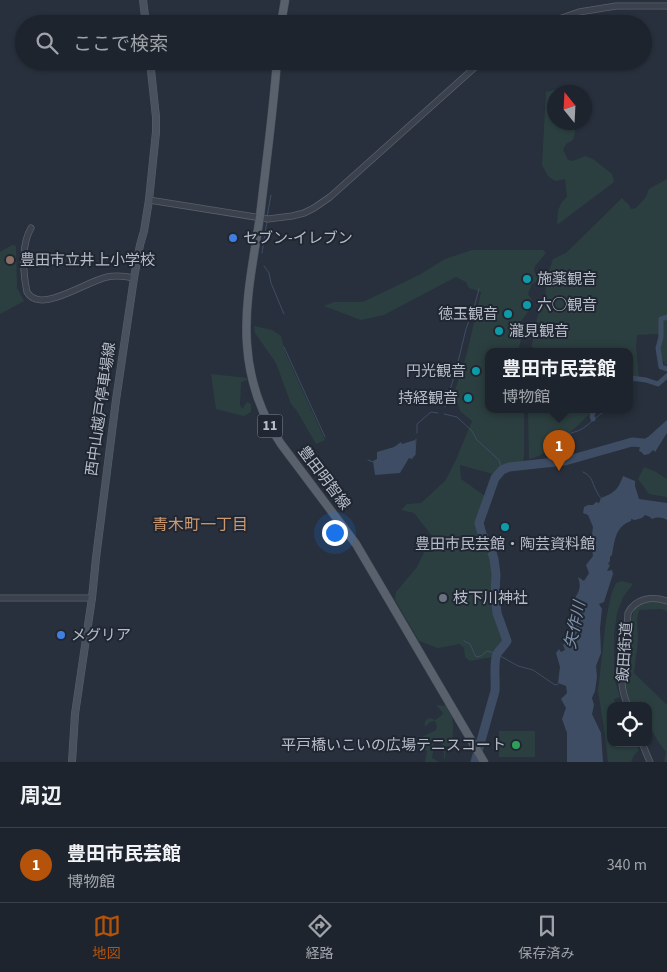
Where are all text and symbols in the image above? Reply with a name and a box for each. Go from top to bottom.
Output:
search box [15,15,652,70]
icon: search [33,29,61,57]
text: ここで検索 [73,31,168,58]
north arrow [547,85,592,130]
place label: セブン-イレブン [243,228,353,249]
marker: セブン-イレブン [227,232,239,244]
place label: 豊田市立井上小学校 [20,250,155,271]
marker: 豊田市立井上小学校 [4,254,16,266]
place label: 施薬観音 [537,269,597,290]
marker: 施薬観音 [521,273,533,285]
place label: 六◯観音 [537,295,597,316]
marker: 六◯観音 [521,299,533,311]
place label: 徳玉観音 [438,304,498,325]
marker: 徳玉観音 [502,308,514,320]
place label: 瀧見観音 [509,321,569,342]
marker: 瀧見観音 [493,325,505,337]
street label: 西中山越戸停車場線 [81,341,121,477]
popup [485,348,633,413]
text: 豊田市民芸館 [502,356,616,383]
place label: 円光観音 [406,361,466,382]
marker: 円光観音 [470,365,482,377]
text: 博物館 [502,386,550,408]
place label: 持経観音 [398,388,458,409]
marker: 持経観音 [462,392,474,404]
road number: 11 [258,414,282,438]
pin: 1 [543,430,575,471]
street label: 豊田明智線 [293,442,355,514]
district label: 青木町一丁目 [152,514,248,536]
your location [322,520,348,546]
marker: 豊田市民芸館・陶芸資料館 [499,521,511,533]
place label: 豊田市民芸館・陶芸資料館 [415,534,595,555]
place label: 枝下川神社 [453,588,528,609]
marker: 枝下川神社 [437,592,449,604]
water label: 矢作川 [559,597,591,651]
street label: 飯田街道 [612,621,638,683]
place label: メグリア [71,625,131,646]
marker: メグリア [55,629,67,641]
map controls [607,702,652,747]
button: locate [607,702,652,747]
place label: 平戸橋いこいの広場テニスコート [281,735,506,756]
marker: 平戸橋いこいの広場テニスコート [510,739,522,751]
text: 周辺 [20,781,62,811]
text: 豊田市民芸館 [67,841,181,868]
text: 1 [32,854,40,876]
text: 340 m [607,854,647,876]
text: 博物館 [67,871,115,893]
tab: 地図 [93,912,121,964]
tab: 経路 [306,912,334,964]
tab: 保存済み [519,912,575,964]

